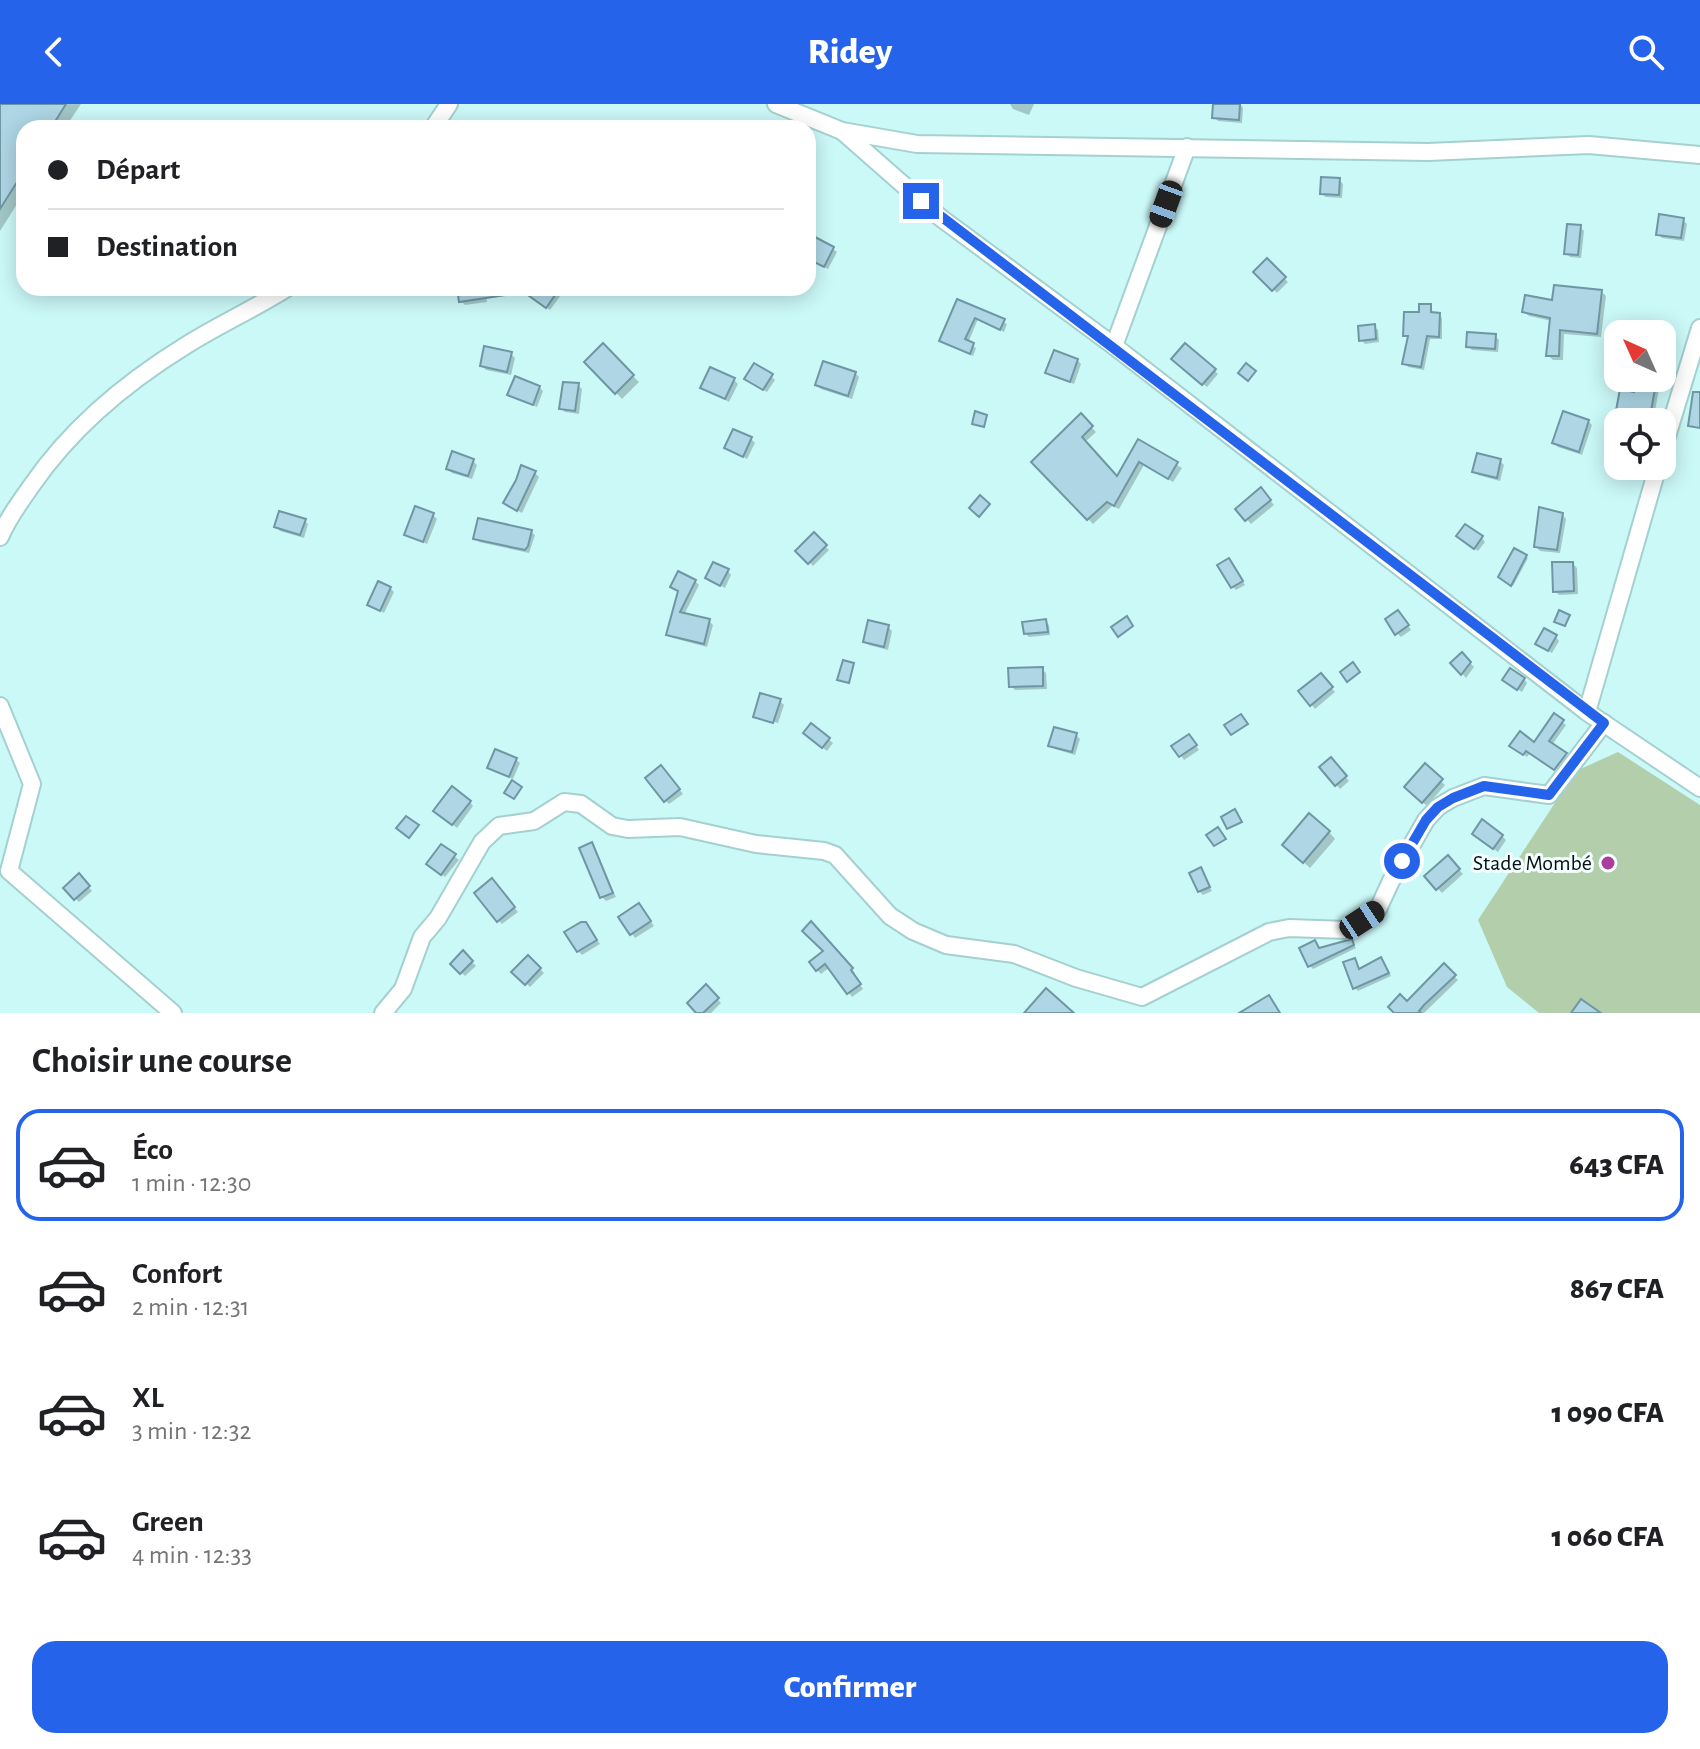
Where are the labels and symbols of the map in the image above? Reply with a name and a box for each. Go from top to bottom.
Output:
car [1147,177,1185,231]
route end [903,183,939,219]
north arrow [1604,320,1676,392]
route start [1384,843,1420,879]
place label: Stade Mombé [1473,852,1592,874]
marker: Stade Mombé [1599,854,1617,872]
car [1335,897,1389,943]

